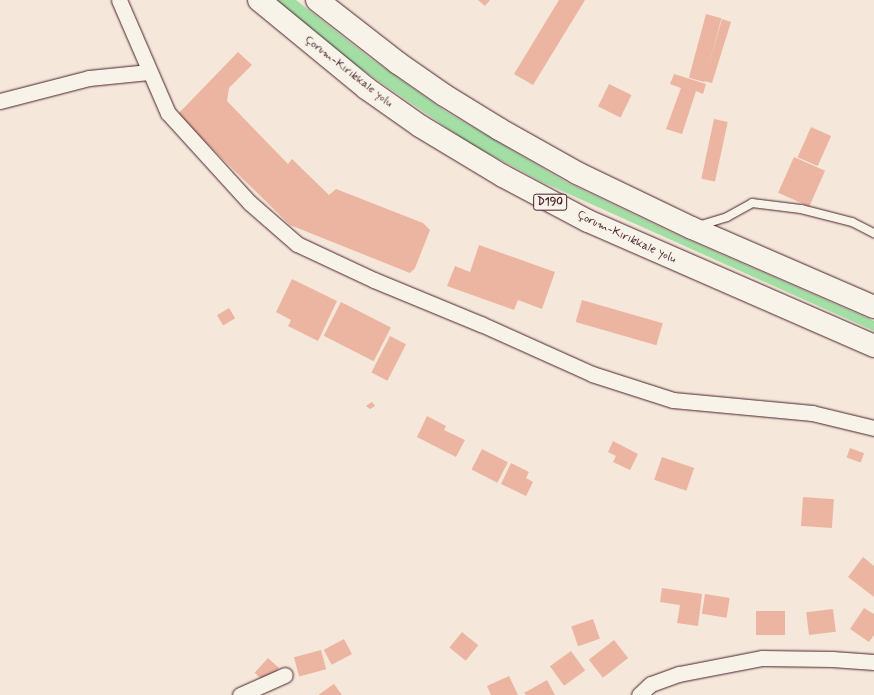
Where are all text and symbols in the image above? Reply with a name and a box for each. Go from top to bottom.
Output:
street label: Çorum-Kırıkkale yolu [301,33,395,111]
road number: D190 [533,193,567,211]
street label: Çorum-Kırıkkale yolu [574,209,678,267]

